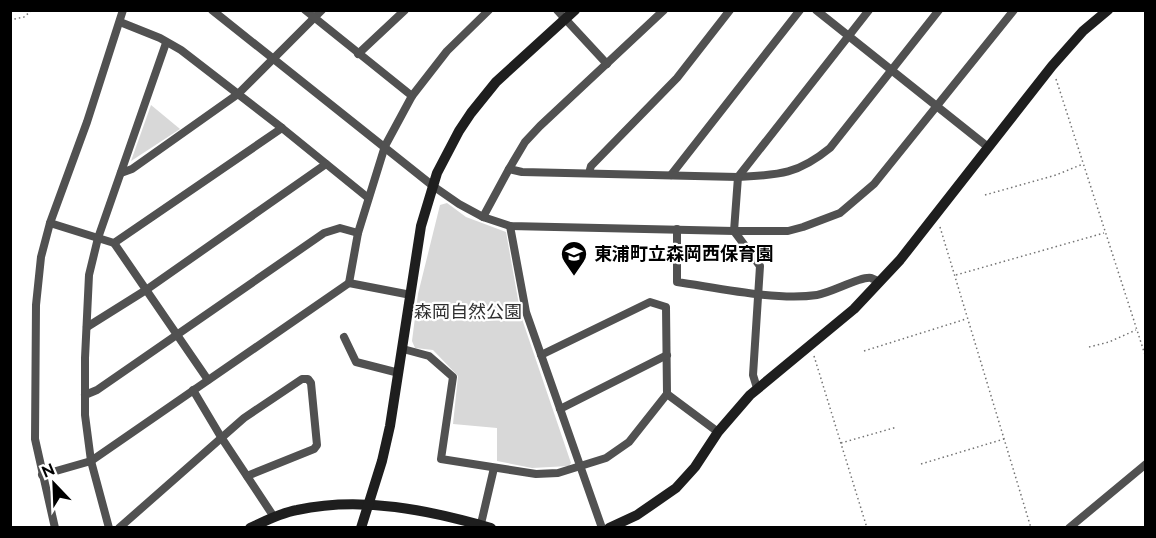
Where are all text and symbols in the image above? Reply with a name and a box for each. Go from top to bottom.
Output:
school or university icon: 東浦町立森岡西保育園 [559,239,589,277]
place label: 東浦町立森岡西保育園 [594,243,774,264]
park label: 森岡自然公園 [414,301,522,322]
north arrow [24,454,84,514]
text: N [39,460,58,482]

